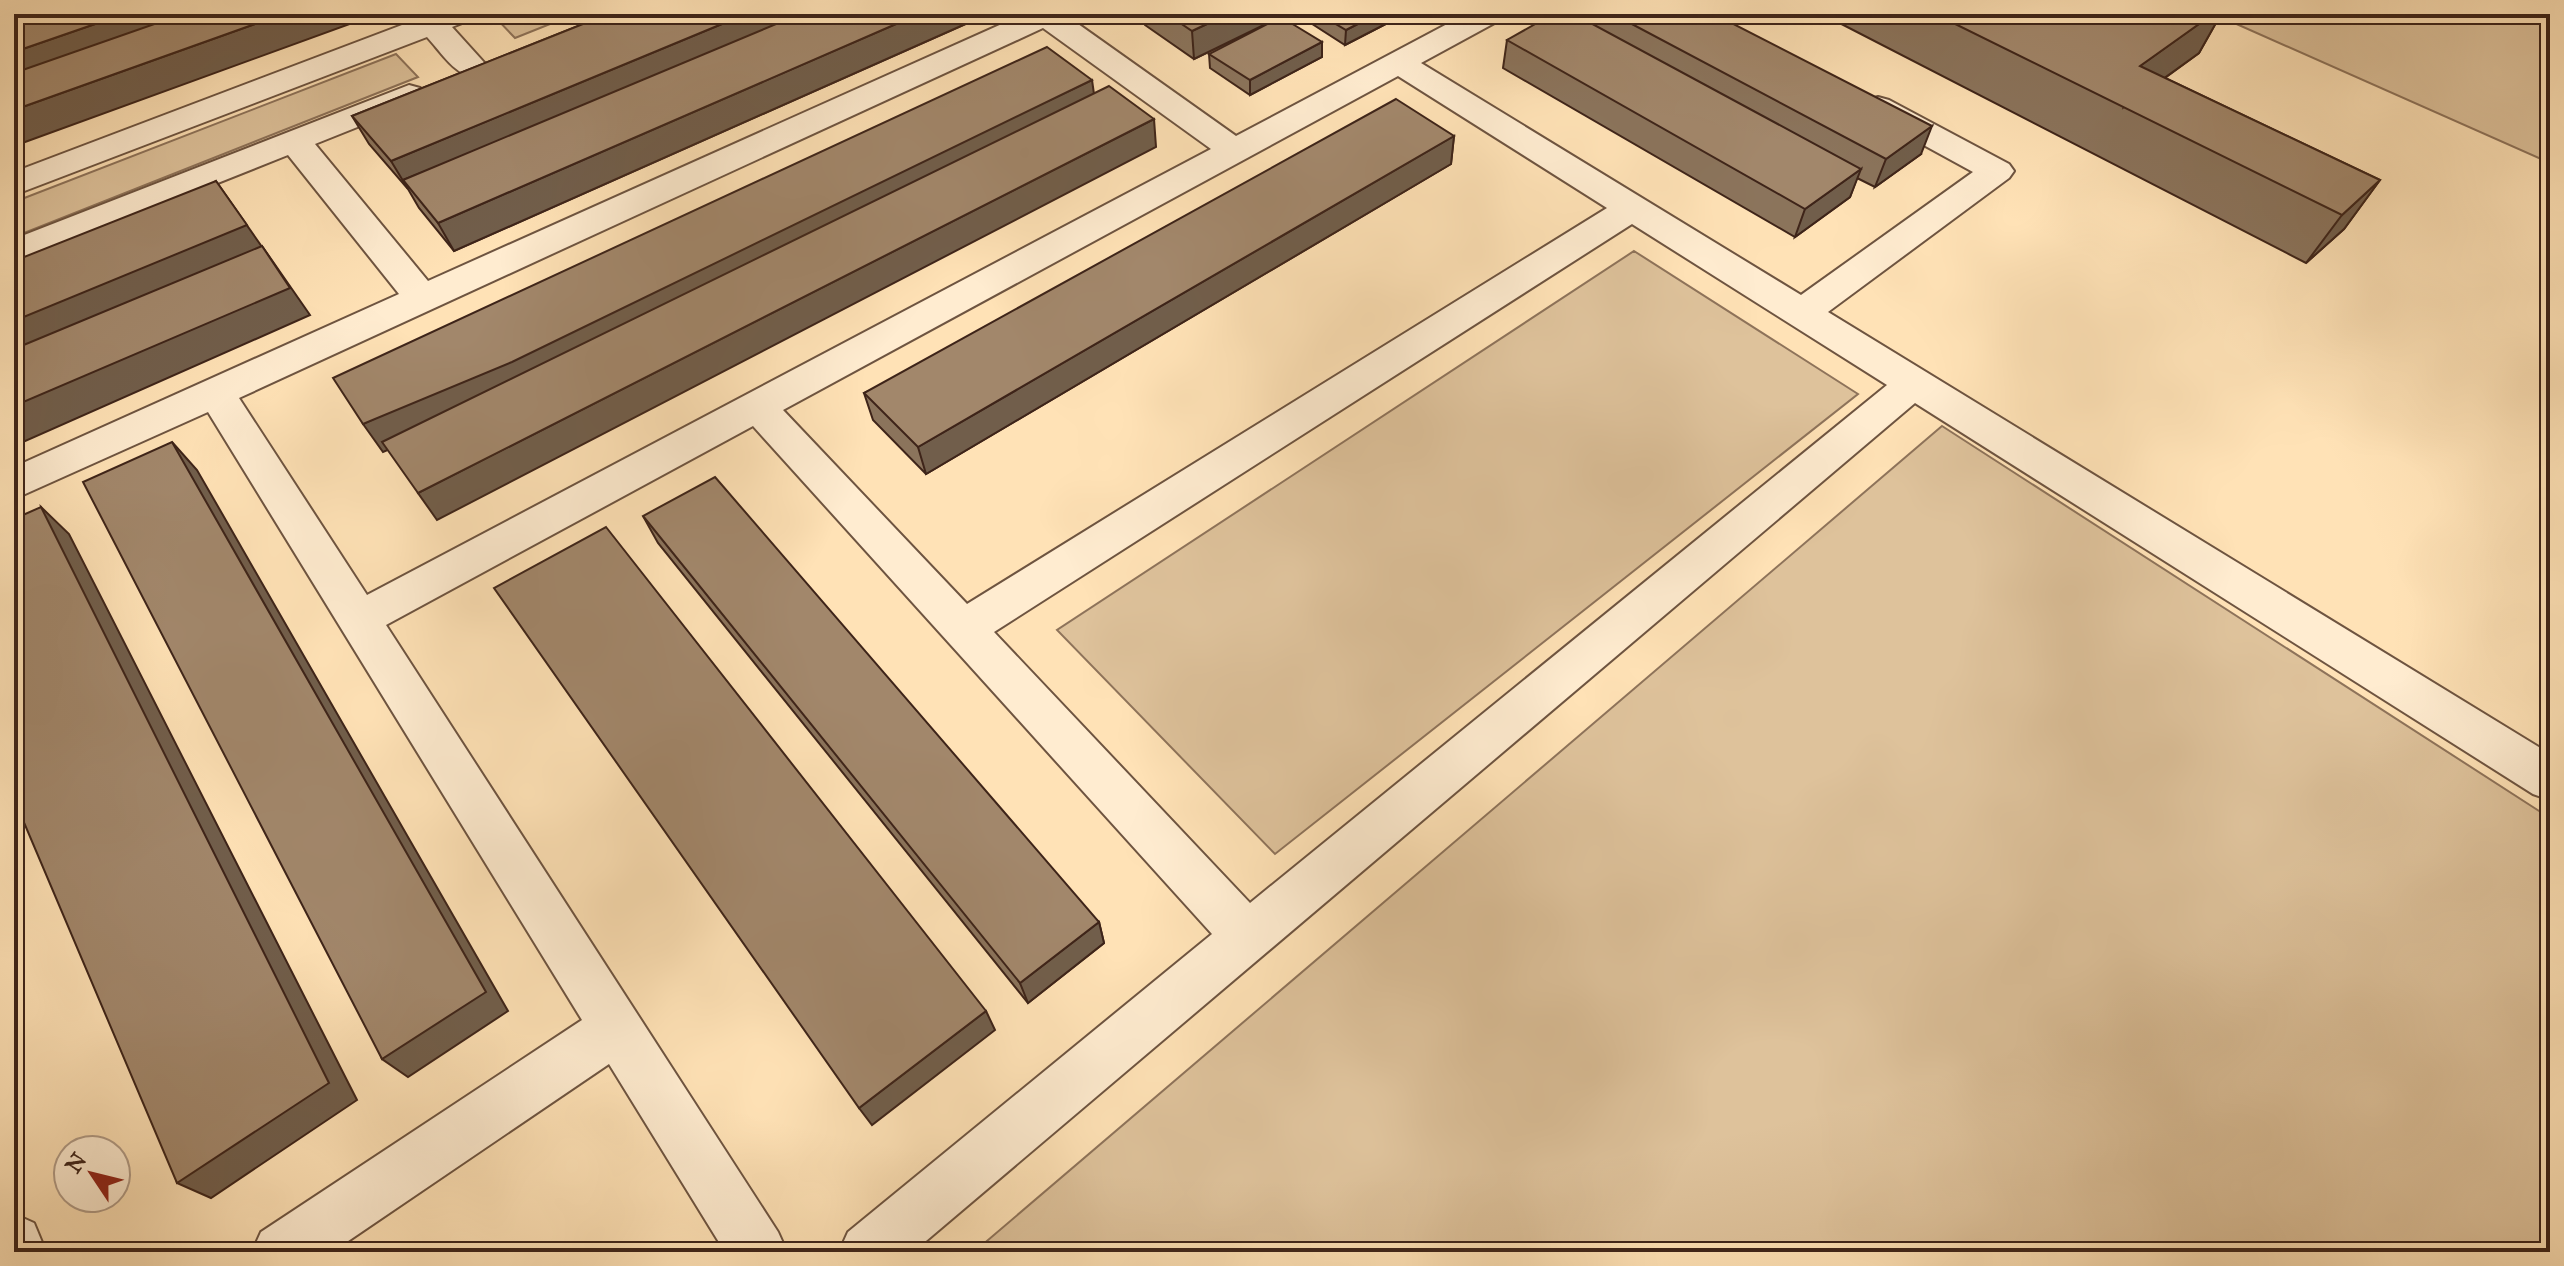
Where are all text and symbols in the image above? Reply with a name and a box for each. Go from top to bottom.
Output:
north arrow [52,1134,132,1214]
text: N [60,1147,93,1178]

